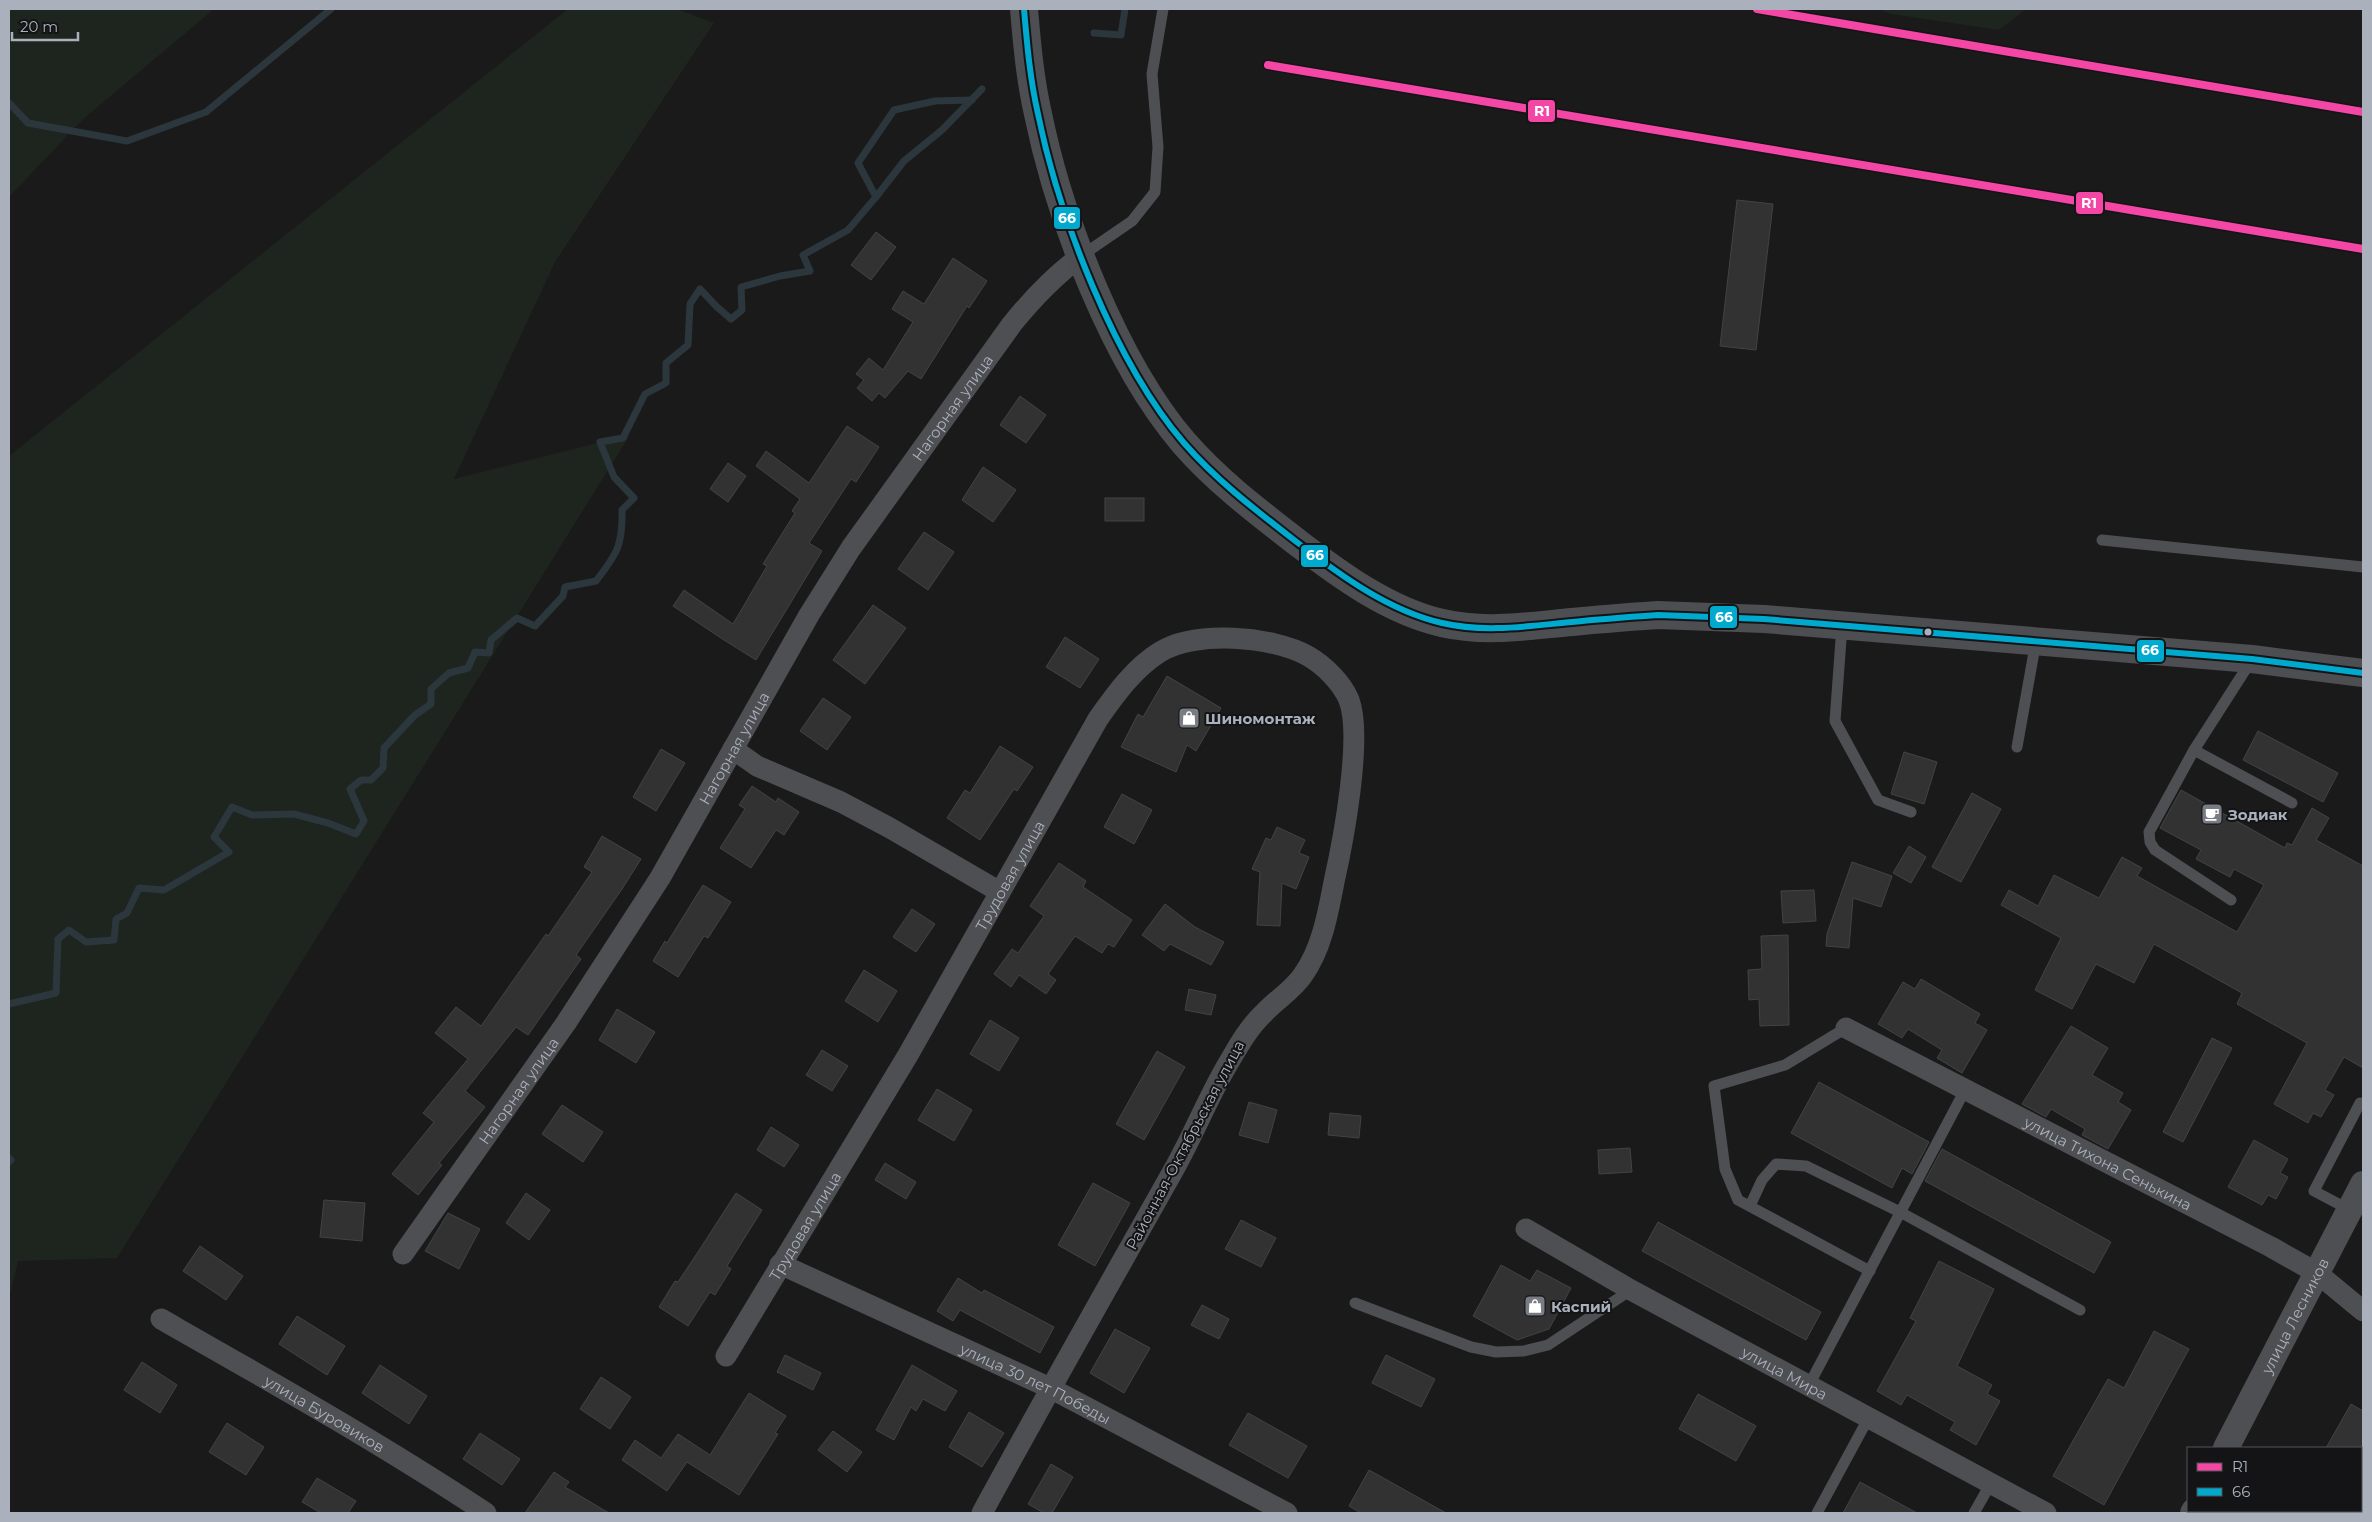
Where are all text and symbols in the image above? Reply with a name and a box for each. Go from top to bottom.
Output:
scale bar [12,10,79,42]
text: 20 m [20,17,58,36]
line badge: R1 [1527,99,1556,123]
text: R1 [1534,102,1550,120]
line badge: R1 [2075,191,2104,215]
text: R1 [2081,194,2097,212]
line badge: 66 [1053,206,1081,230]
text: 66 [1058,209,1076,227]
street label: Нагорная улица [907,351,997,464]
line badge: 66 [1300,544,1329,568]
text: 66 [1306,546,1324,564]
line badge: 66 [1709,605,1738,629]
text: 66 [1715,608,1733,626]
unlabelled marker [1923,627,1933,637]
line badge: 66 [2136,639,2165,663]
text: 66 [2141,641,2159,659]
street label: Нагорная улица [694,688,773,808]
shop icon: Шиномонтаж [1177,706,1201,730]
place label: Шиномонтаж [1205,709,1316,728]
cafe icon: Зодиак [2200,802,2224,826]
place label: Зодиак [2227,805,2288,824]
street label: Трудовая улица [971,817,1048,934]
street label: Нагорная улица [474,1033,563,1148]
street label: Районная-Октябрьская улица [1122,1037,1248,1253]
street label: улица Тихона Сенькина [2020,1112,2195,1214]
street label: Трудовая улица [764,1168,845,1284]
street label: улица Лесников [2256,1255,2333,1378]
shop icon: Каспий [1523,1294,1547,1318]
place label: Каспий [1551,1297,1611,1316]
street label: улица 30 лет Победы [956,1338,1114,1428]
street label: улица Мира [1738,1341,1831,1403]
street label: улица Буровиков [260,1370,388,1456]
legend [2187,1447,2362,1512]
text: R1 [2232,1457,2248,1476]
text: 66 [2232,1482,2250,1501]

